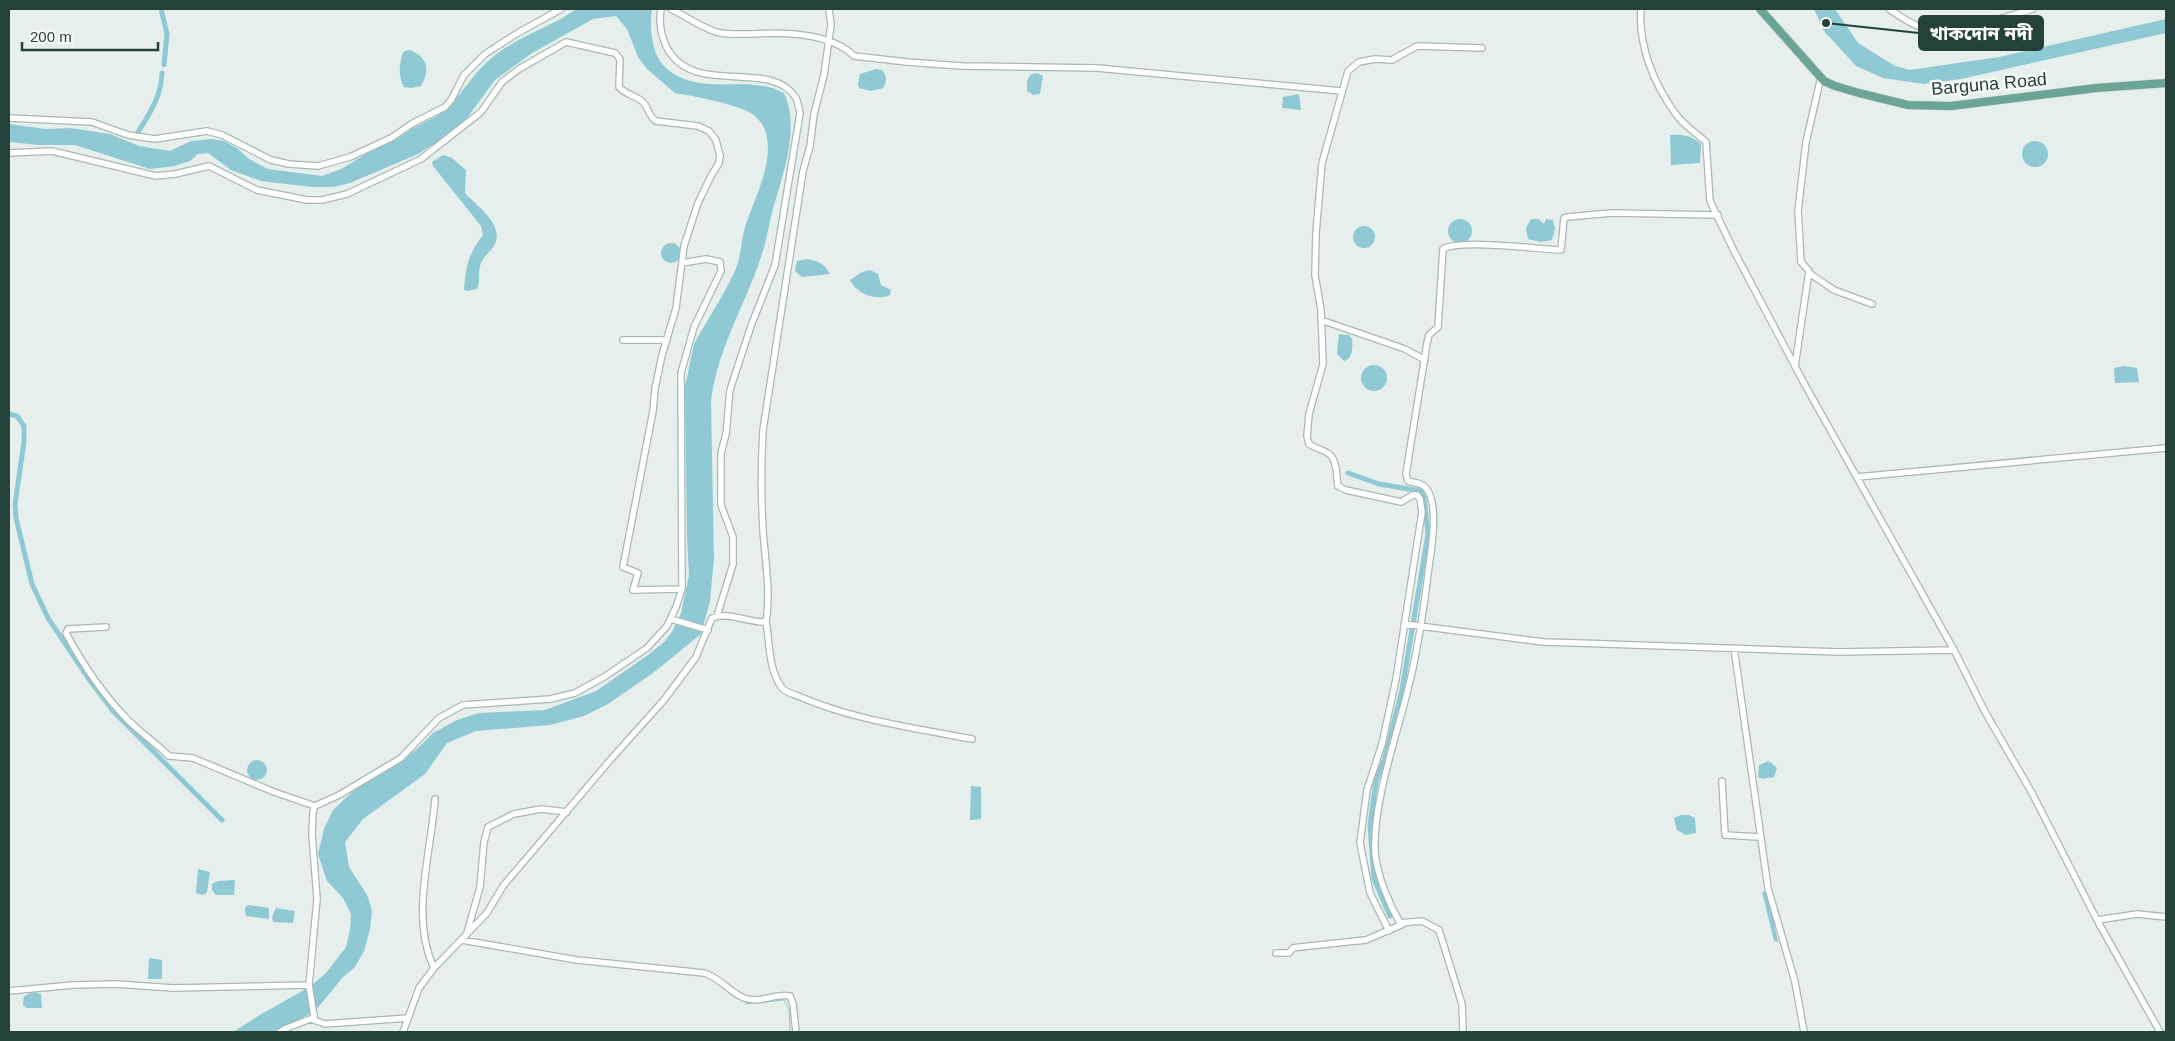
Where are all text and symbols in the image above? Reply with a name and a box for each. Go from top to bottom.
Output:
callout: খাকদোন নদী [1919,16,2043,50]
scale bar [22,20,159,52]
text: খাকদোন নদী [1929,23,2033,44]
text: 200 m [30,28,72,45]
street label: Barguna Road [1930,69,2048,99]

